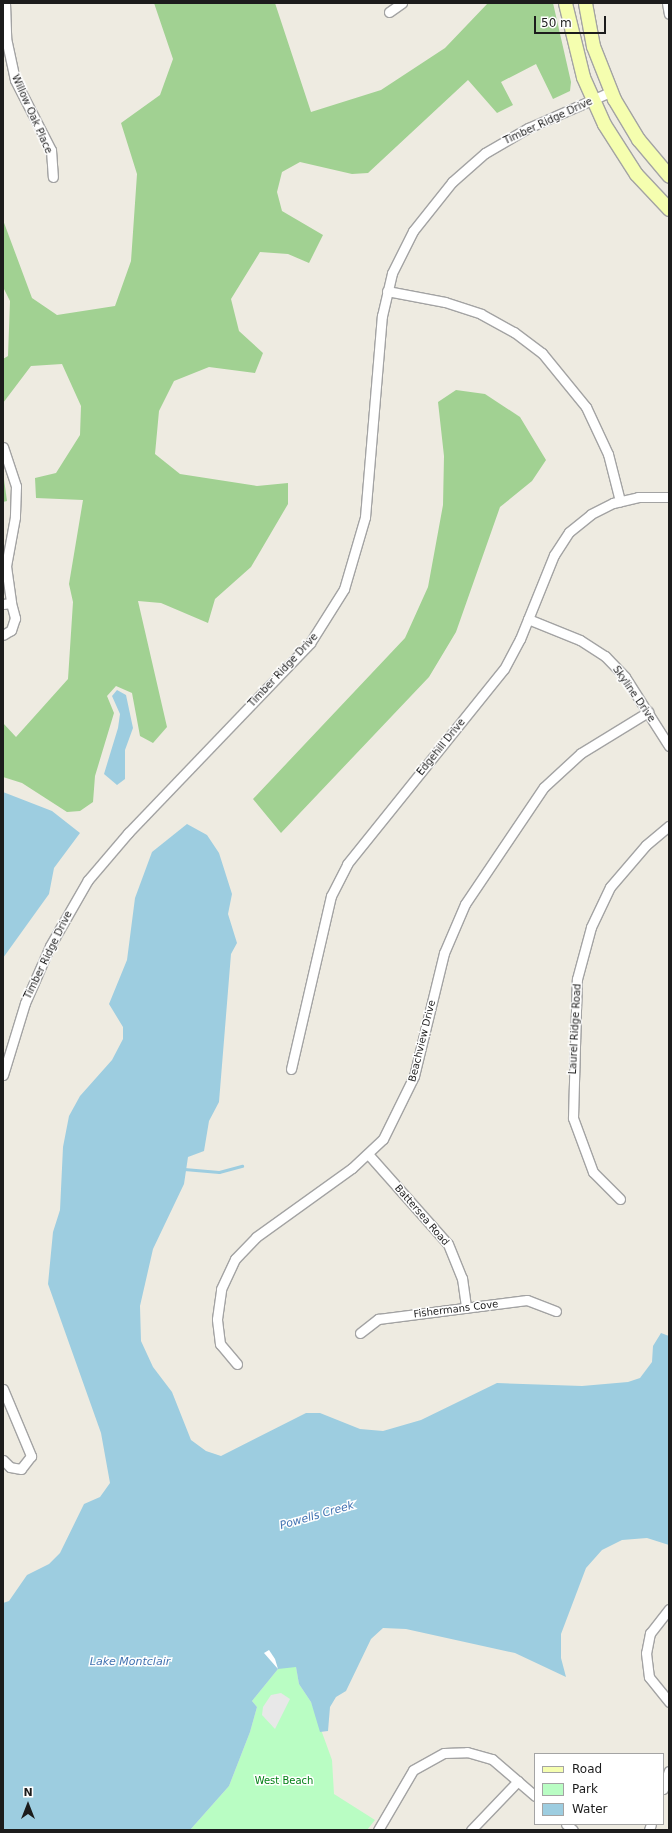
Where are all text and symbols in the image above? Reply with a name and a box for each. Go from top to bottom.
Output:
scale bar [536,8,608,34]
text: 50 m [541,16,572,30]
street label: Willow Oak Place [9,73,55,155]
street label: Timber Ridge Drive [502,95,594,147]
street label: Timber Ridge Drive [246,631,320,709]
street label: Skyline Drive [610,664,658,724]
street label: Edgehill Drive [414,716,468,778]
street label: Timber Ridge Drive [21,909,75,1001]
street label: Laurel Ridge Road [567,983,583,1075]
street label: Beachview Drive [406,999,438,1083]
street label: Battersea Road [392,1182,452,1248]
street label: Fishermans Cove [413,1298,499,1320]
water label: Powells Creek [278,1499,356,1533]
water label: Lake Montclair [90,1655,170,1669]
legend [534,1753,664,1825]
text: Road [572,1762,602,1776]
park label: West Beach [255,1775,313,1787]
text: Park [572,1782,598,1796]
north arrow [8,1785,48,1825]
text: N [23,1786,33,1799]
text: Water [572,1802,607,1816]

